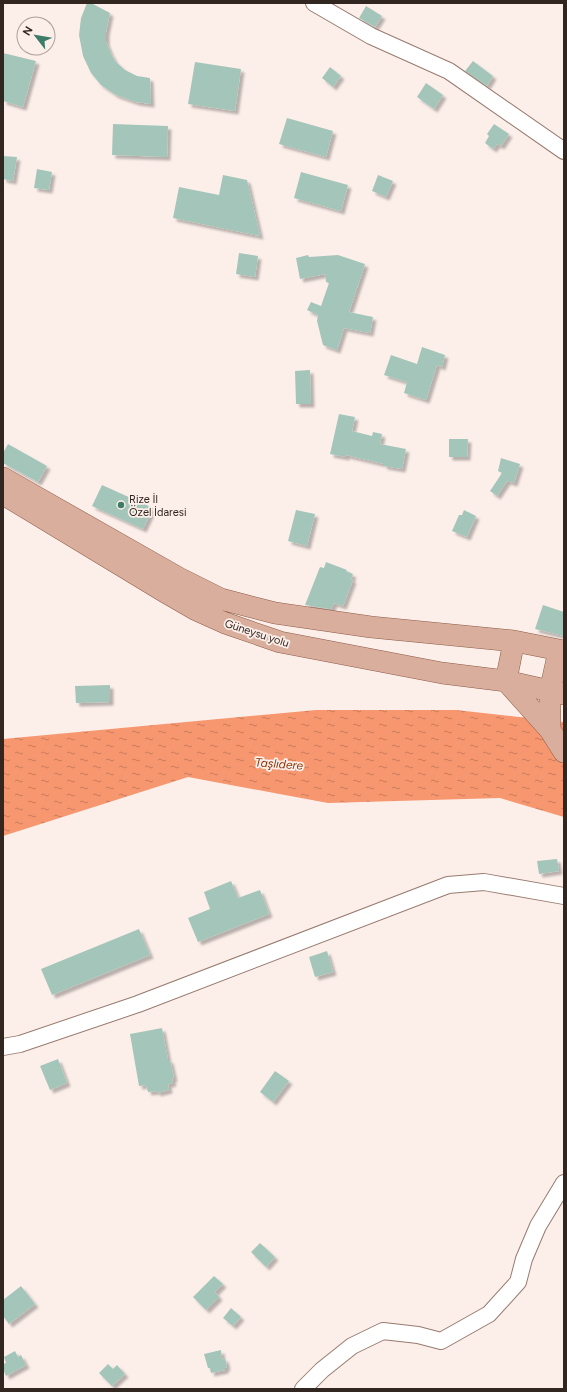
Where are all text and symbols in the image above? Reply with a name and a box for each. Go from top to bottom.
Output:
north arrow [16,16,56,56]
text: N [20,24,36,38]
place label: Rize İl Özel İdaresi [129,493,187,519]
marker: Rize İl Özel İdaresi [116,500,126,510]
street label: Güneysu yolu [223,617,291,650]
water label: Taşlıdere [254,755,304,773]

